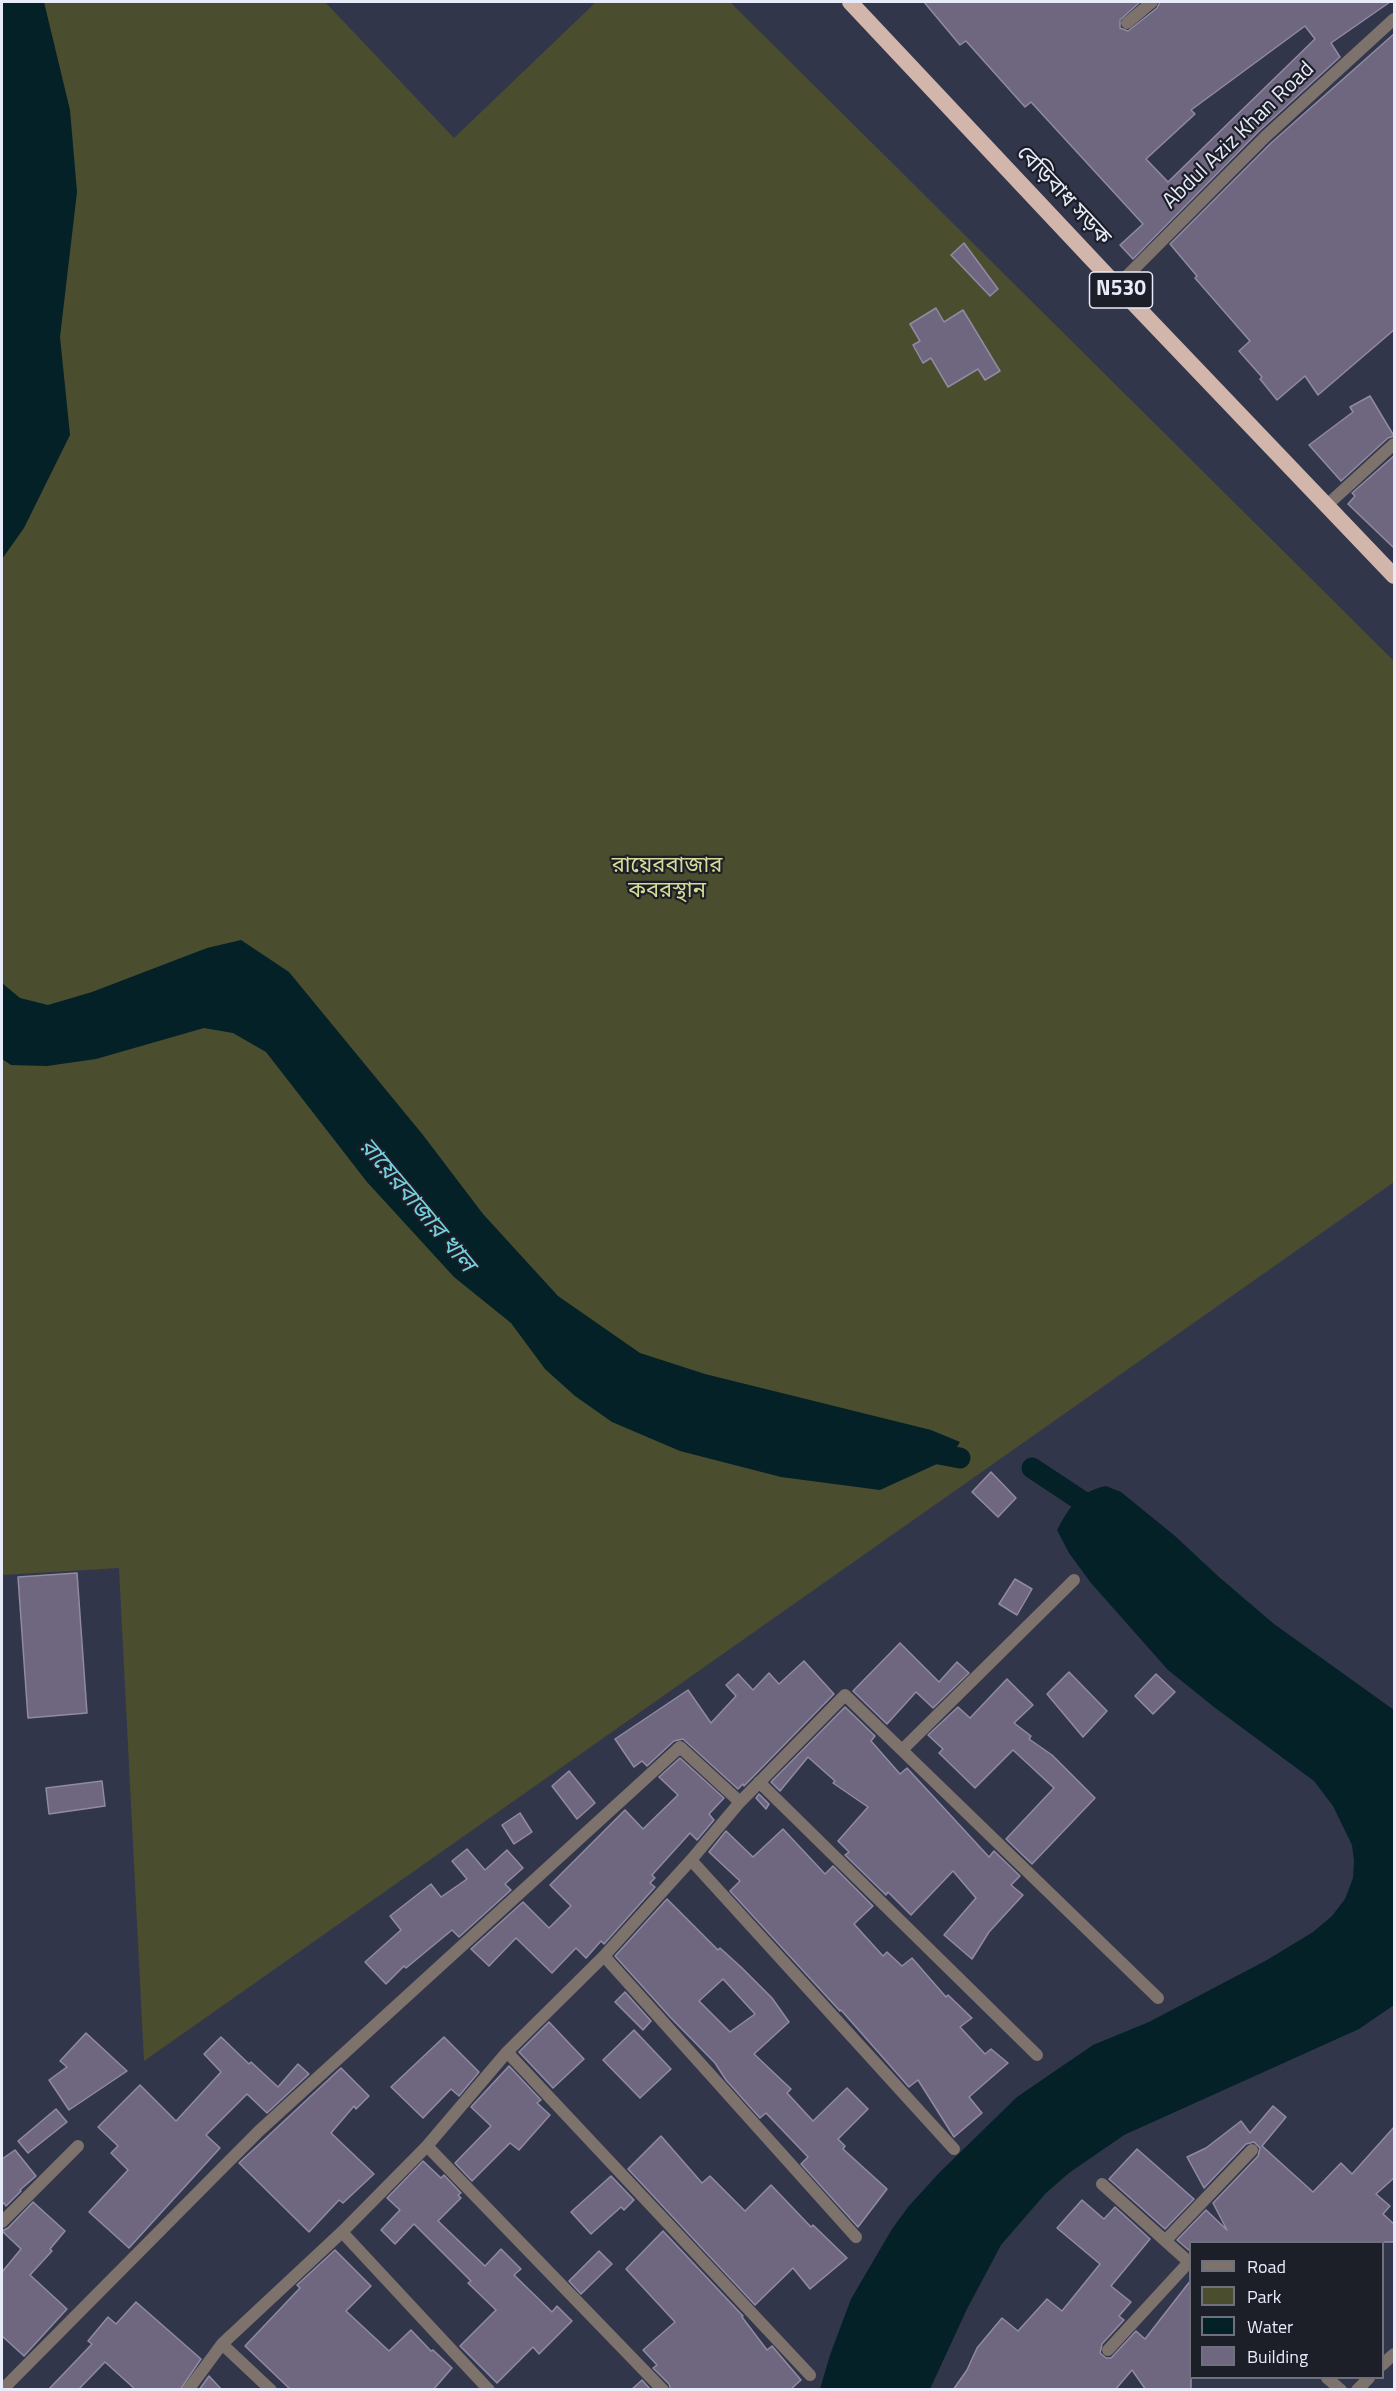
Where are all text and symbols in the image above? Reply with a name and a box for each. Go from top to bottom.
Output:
street label: Abdul Aziz Khan Road [1158,57,1320,215]
street label: বেড়িবাধ সড়ক [1010,141,1116,251]
road number: N530 [1090,272,1152,308]
park label: রায়েরবাজার কবরস্থান [612,854,722,906]
water label: রায়েরবাজার খাল [352,1133,480,1279]
legend [1189,2241,1384,2379]
text: Road [1247,2253,1286,2280]
text: Park [1247,2283,1281,2310]
text: Water [1247,2313,1293,2340]
text: Building [1247,2343,1308,2370]

